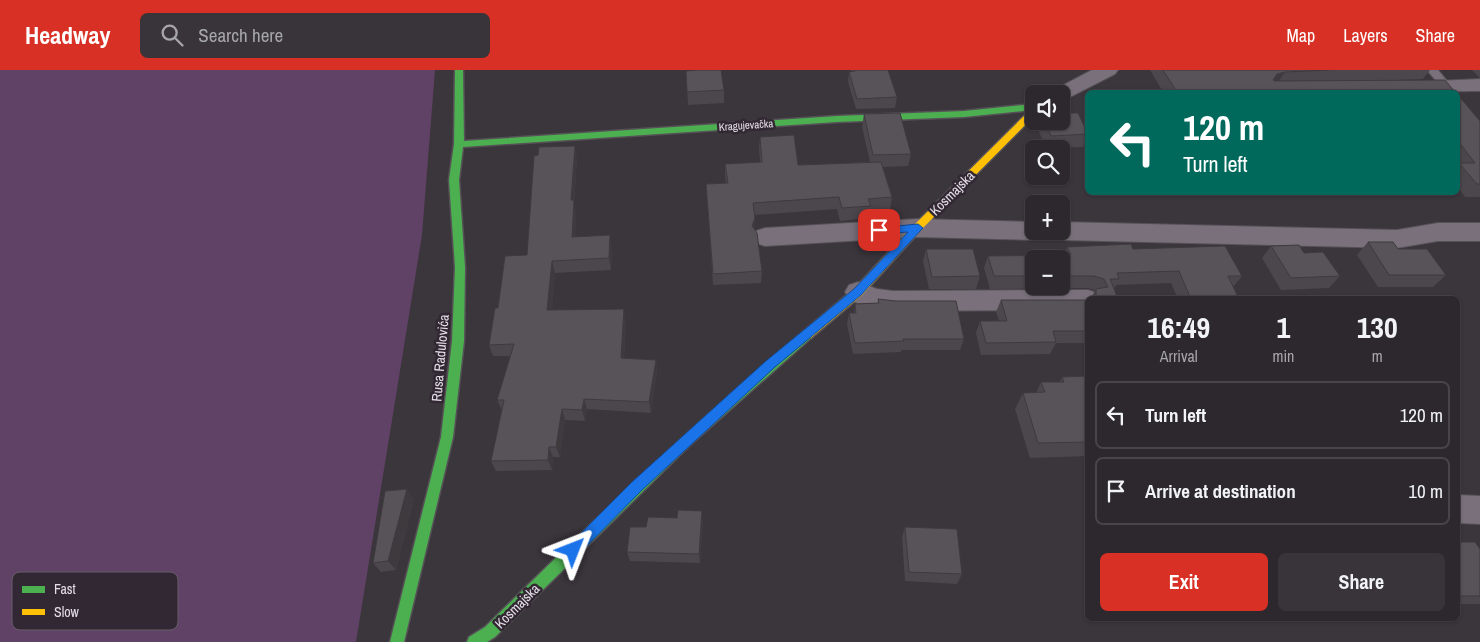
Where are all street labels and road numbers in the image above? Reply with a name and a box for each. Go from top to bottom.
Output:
street label: Kragujevačka [718,116,774,134]
street label: Kosmajska [926,166,979,219]
street label: Rusa Radulovića [427,313,453,402]
street label: Kosmajska [491,579,544,632]

